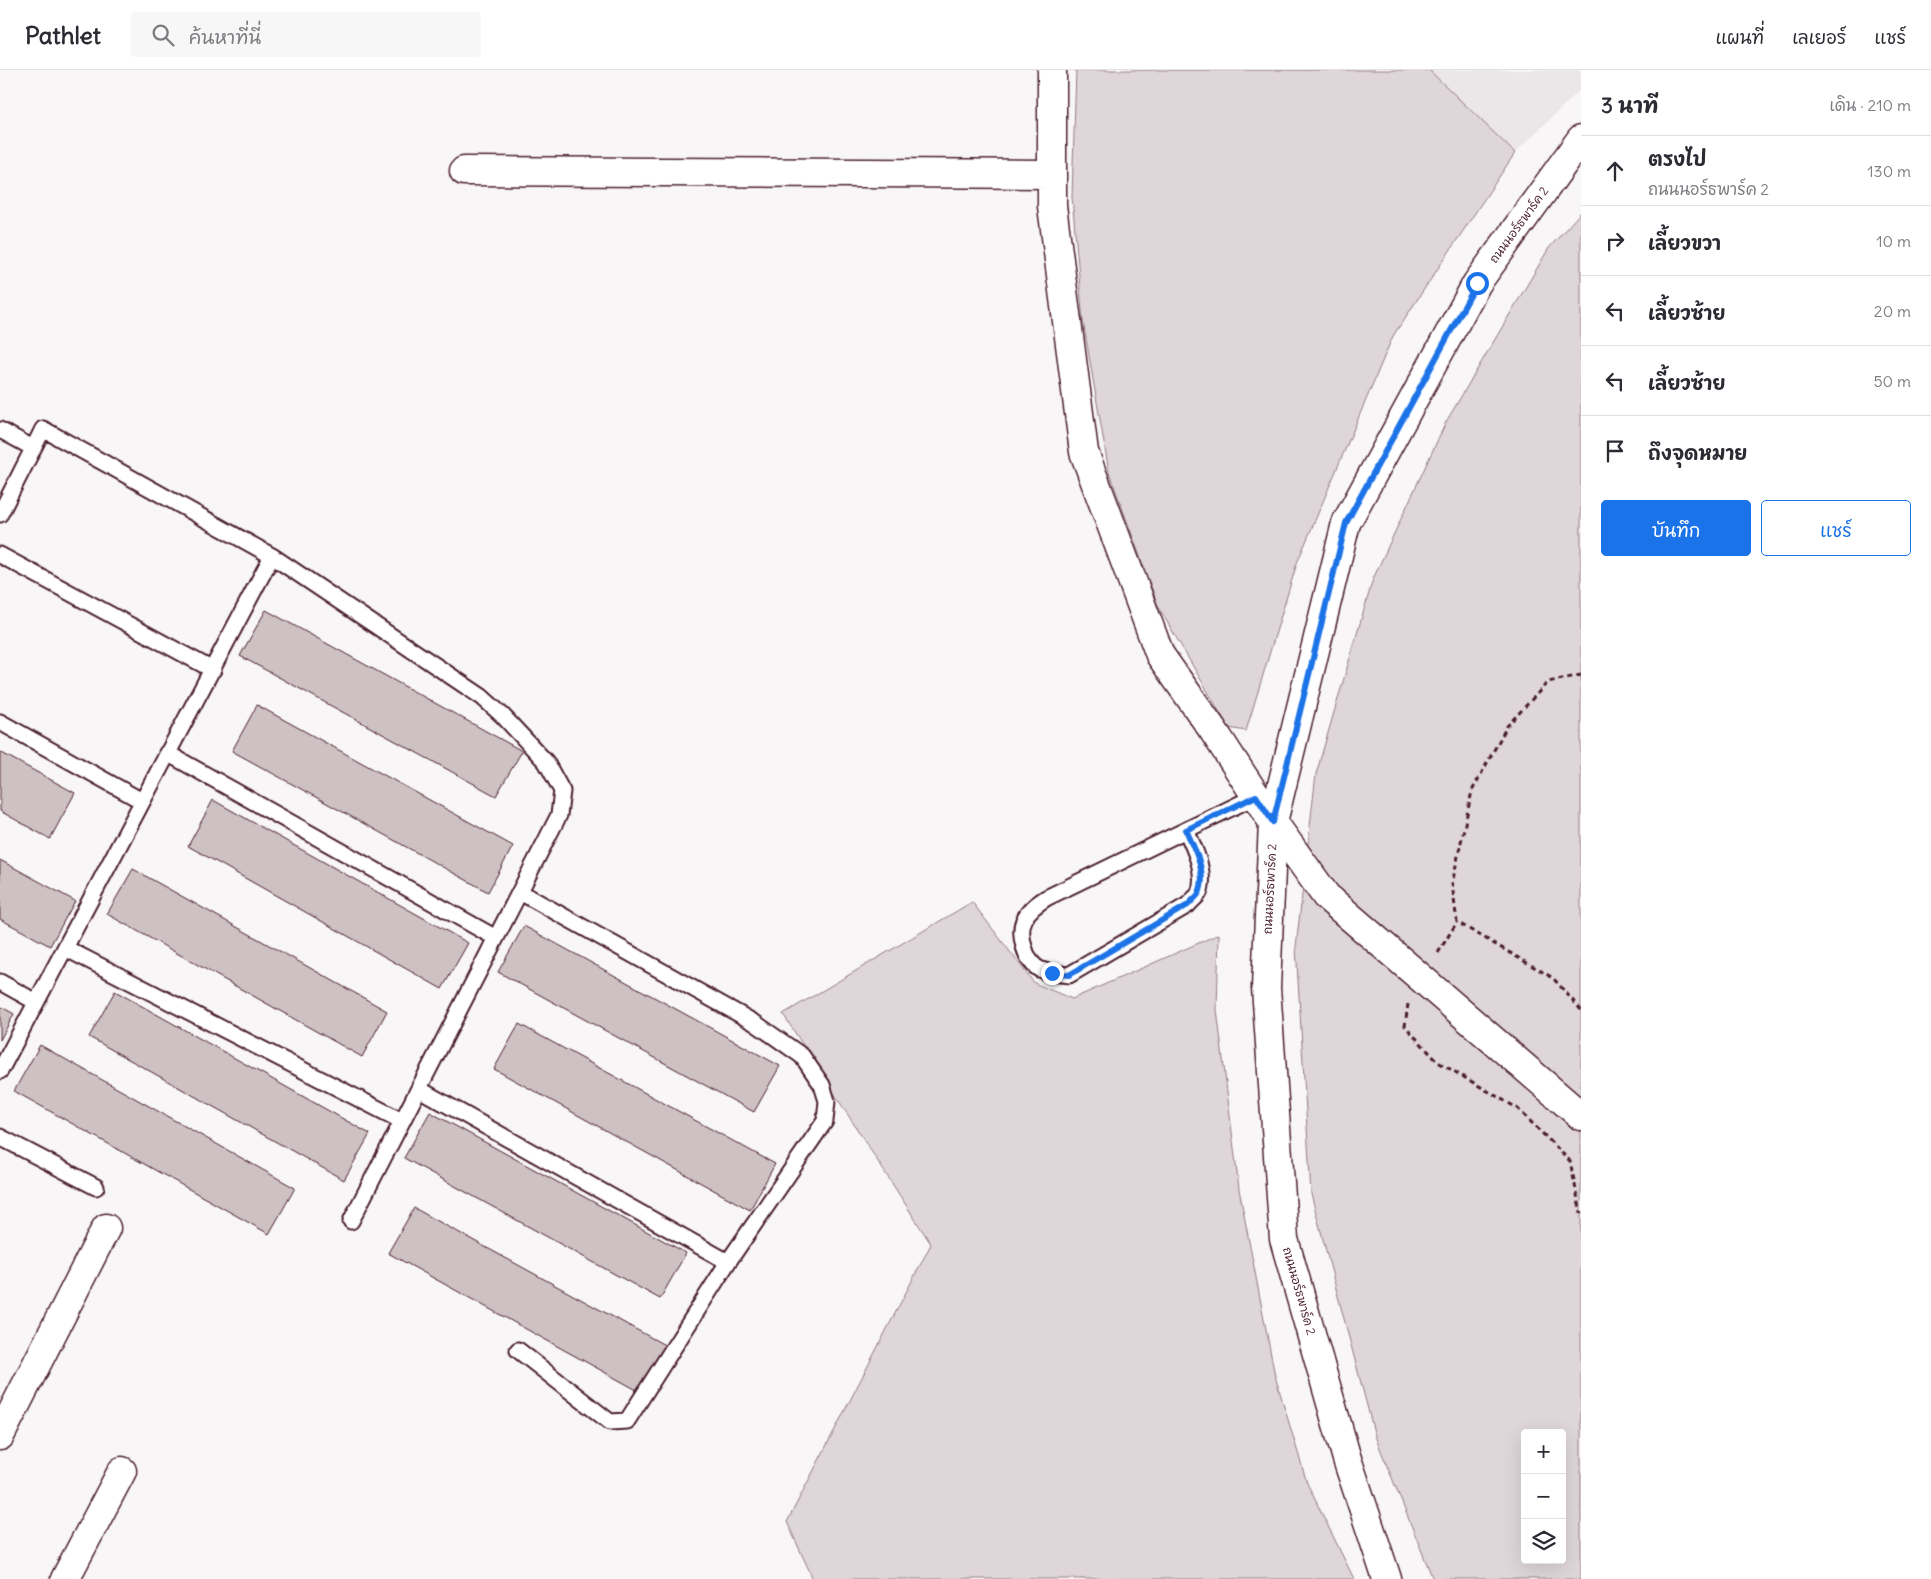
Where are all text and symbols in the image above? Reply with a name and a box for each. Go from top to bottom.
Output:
search box [131,12,481,57]
text: Pathlet [25,20,101,50]
icon: search [149,21,177,49]
text: ค้นหาที่นี่ [189,25,261,49]
text: แผนที่ [1716,26,1764,49]
text: เลเยอร์ [1792,26,1846,49]
text: แชร์ [1874,26,1906,49]
text: 3 นาที [1601,92,1658,119]
text: เดิน · 210 m [1830,95,1911,115]
text: ตรงไป [1648,147,1706,171]
icon: ahead [1601,157,1629,185]
text: 130 m [1867,161,1911,181]
text: ถนนนอร์ธพาร์ค 2 [1648,179,1769,199]
street label: ถนนนอร์ธพาร์ค 2 [1486,183,1552,266]
icon: right [1601,227,1629,255]
text: เลี้ยวขวา [1648,231,1721,255]
text: 10 m [1876,231,1911,251]
route start [1466,272,1489,295]
icon: left [1601,297,1629,325]
text: เลี้ยวซ้าย [1648,301,1725,325]
text: 20 m [1874,301,1911,321]
icon: left [1601,367,1629,395]
text: เลี้ยวซ้าย [1648,371,1725,395]
text: 50 m [1873,371,1911,391]
icon: arrive [1601,437,1629,465]
text: ถึงจุดหมาย [1648,441,1747,465]
button: บันทึก [1601,500,1751,556]
button: แชร์ [1761,500,1911,556]
street label: ถนนนอร์ธพาร์ค 2 [1260,843,1279,935]
route end [1041,962,1064,985]
street label: ถนนนอร์ธพาร์ค 2 [1280,1245,1319,1337]
map controls [1521,1429,1566,1564]
button: + [1521,1429,1566,1474]
button: − [1521,1474,1566,1519]
button: layers [1521,1519,1566,1564]

